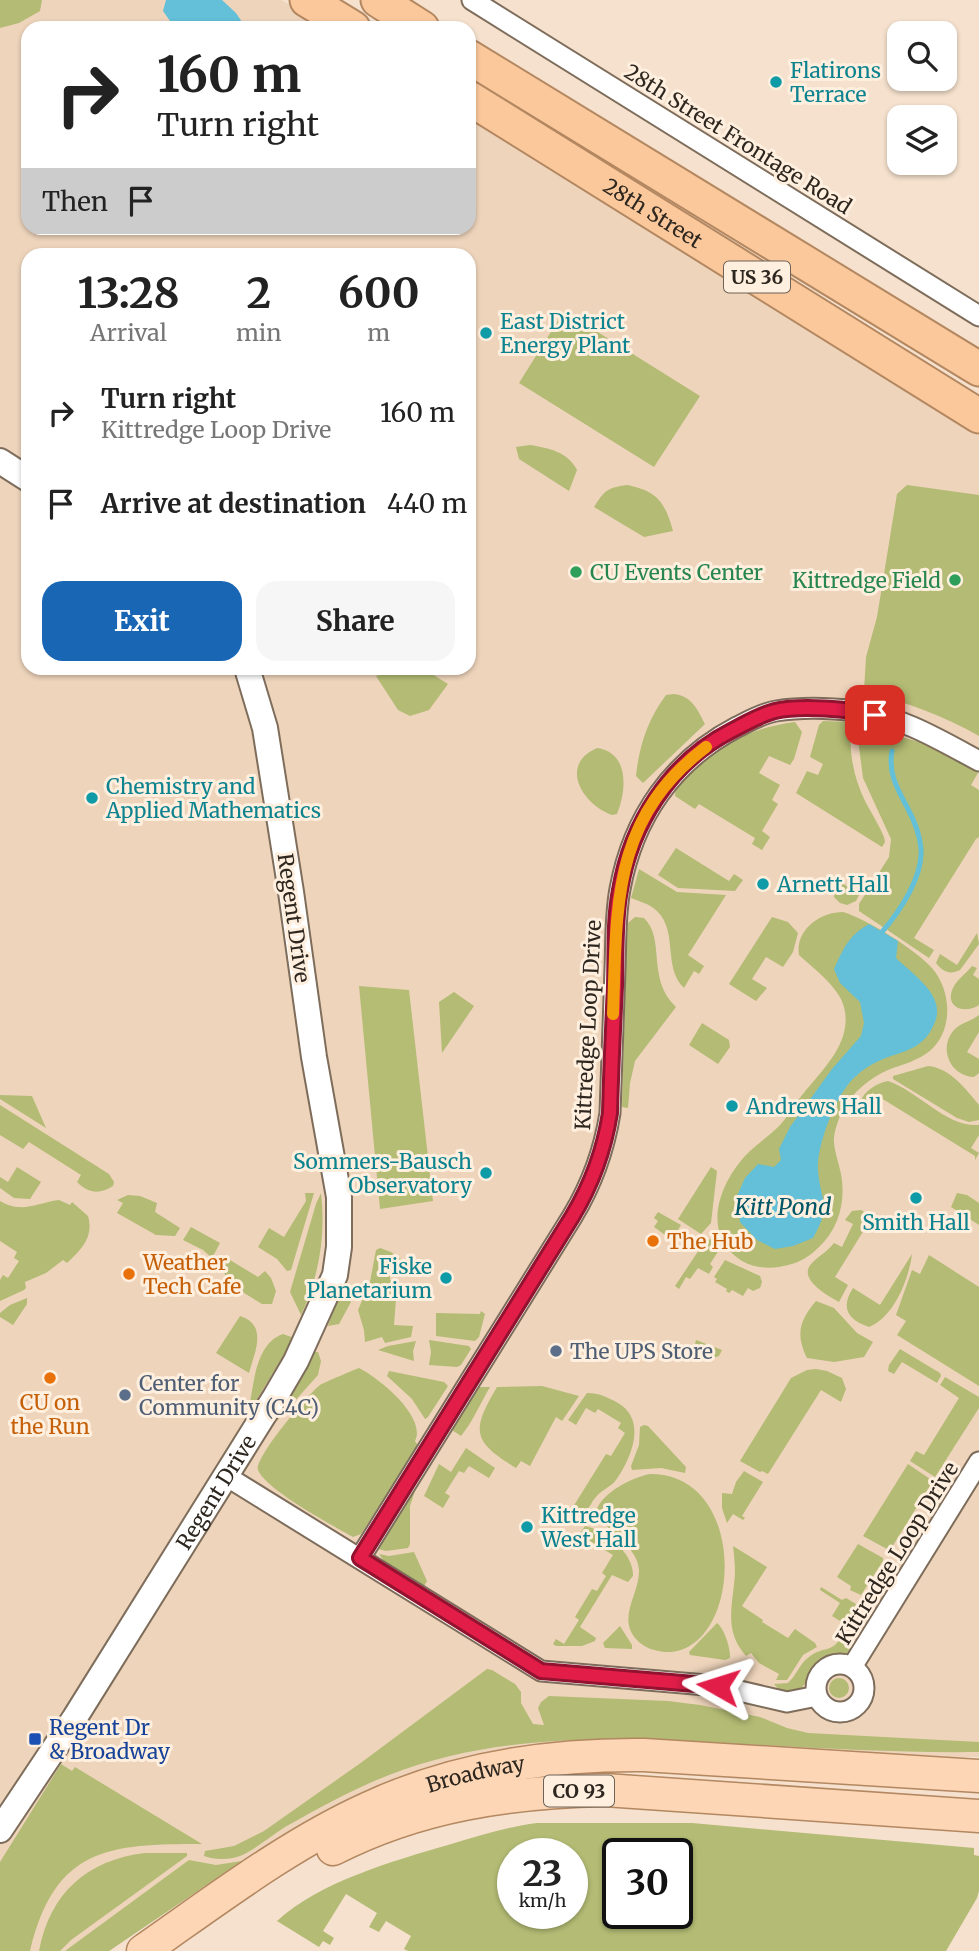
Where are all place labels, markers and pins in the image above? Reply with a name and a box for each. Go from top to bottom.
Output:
place label: Flatirons Terrace [790,57,881,108]
marker: Flatirons Terrace [768,74,784,90]
place label: East District Energy Plant [500,308,630,359]
marker: East District Energy Plant [478,325,494,341]
place label: CU Events Center [590,559,763,586]
marker: CU Events Center [568,564,584,580]
place label: Kittredge Field [792,567,941,594]
marker: Kittredge Field [947,572,963,588]
pin [845,685,905,745]
place label: Chemistry and Applied Mathematics [105,773,321,824]
marker: Chemistry and Applied Mathematics [84,790,100,806]
place label: Arnett Hall [776,871,889,898]
marker: Arnett Hall [755,876,771,892]
place label: Andrews Hall [745,1093,882,1120]
marker: Andrews Hall [724,1098,740,1114]
place label: Sommers-Bausch Observatory [293,1148,473,1199]
marker: Sommers-Bausch Observatory [478,1165,494,1181]
marker: Smith Hall [908,1190,924,1206]
place label: Smith Hall [862,1209,970,1236]
place label: The Hub [667,1228,753,1255]
marker: The Hub [645,1233,661,1249]
place label: Weather Tech Cafe [142,1249,241,1300]
place label: Fiske Planetarium [307,1253,432,1304]
marker: Weather Tech Cafe [121,1266,137,1282]
marker: Fiske Planetarium [438,1270,454,1286]
place label: The UPS Store [570,1338,713,1365]
marker: The UPS Store [548,1343,564,1359]
marker: CU on the Run [42,1370,58,1386]
place label: Center for Community (C4C) [139,1370,319,1421]
marker: Center for Community (C4C) [117,1387,133,1403]
place label: CU on the Run [10,1389,90,1440]
place label: Kittredge West Hall [540,1502,637,1553]
marker: Kittredge West Hall [519,1519,535,1535]
place label: Regent Dr & Broadway [49,1714,171,1765]
marker: Regent Dr & Broadway [27,1731,43,1747]

